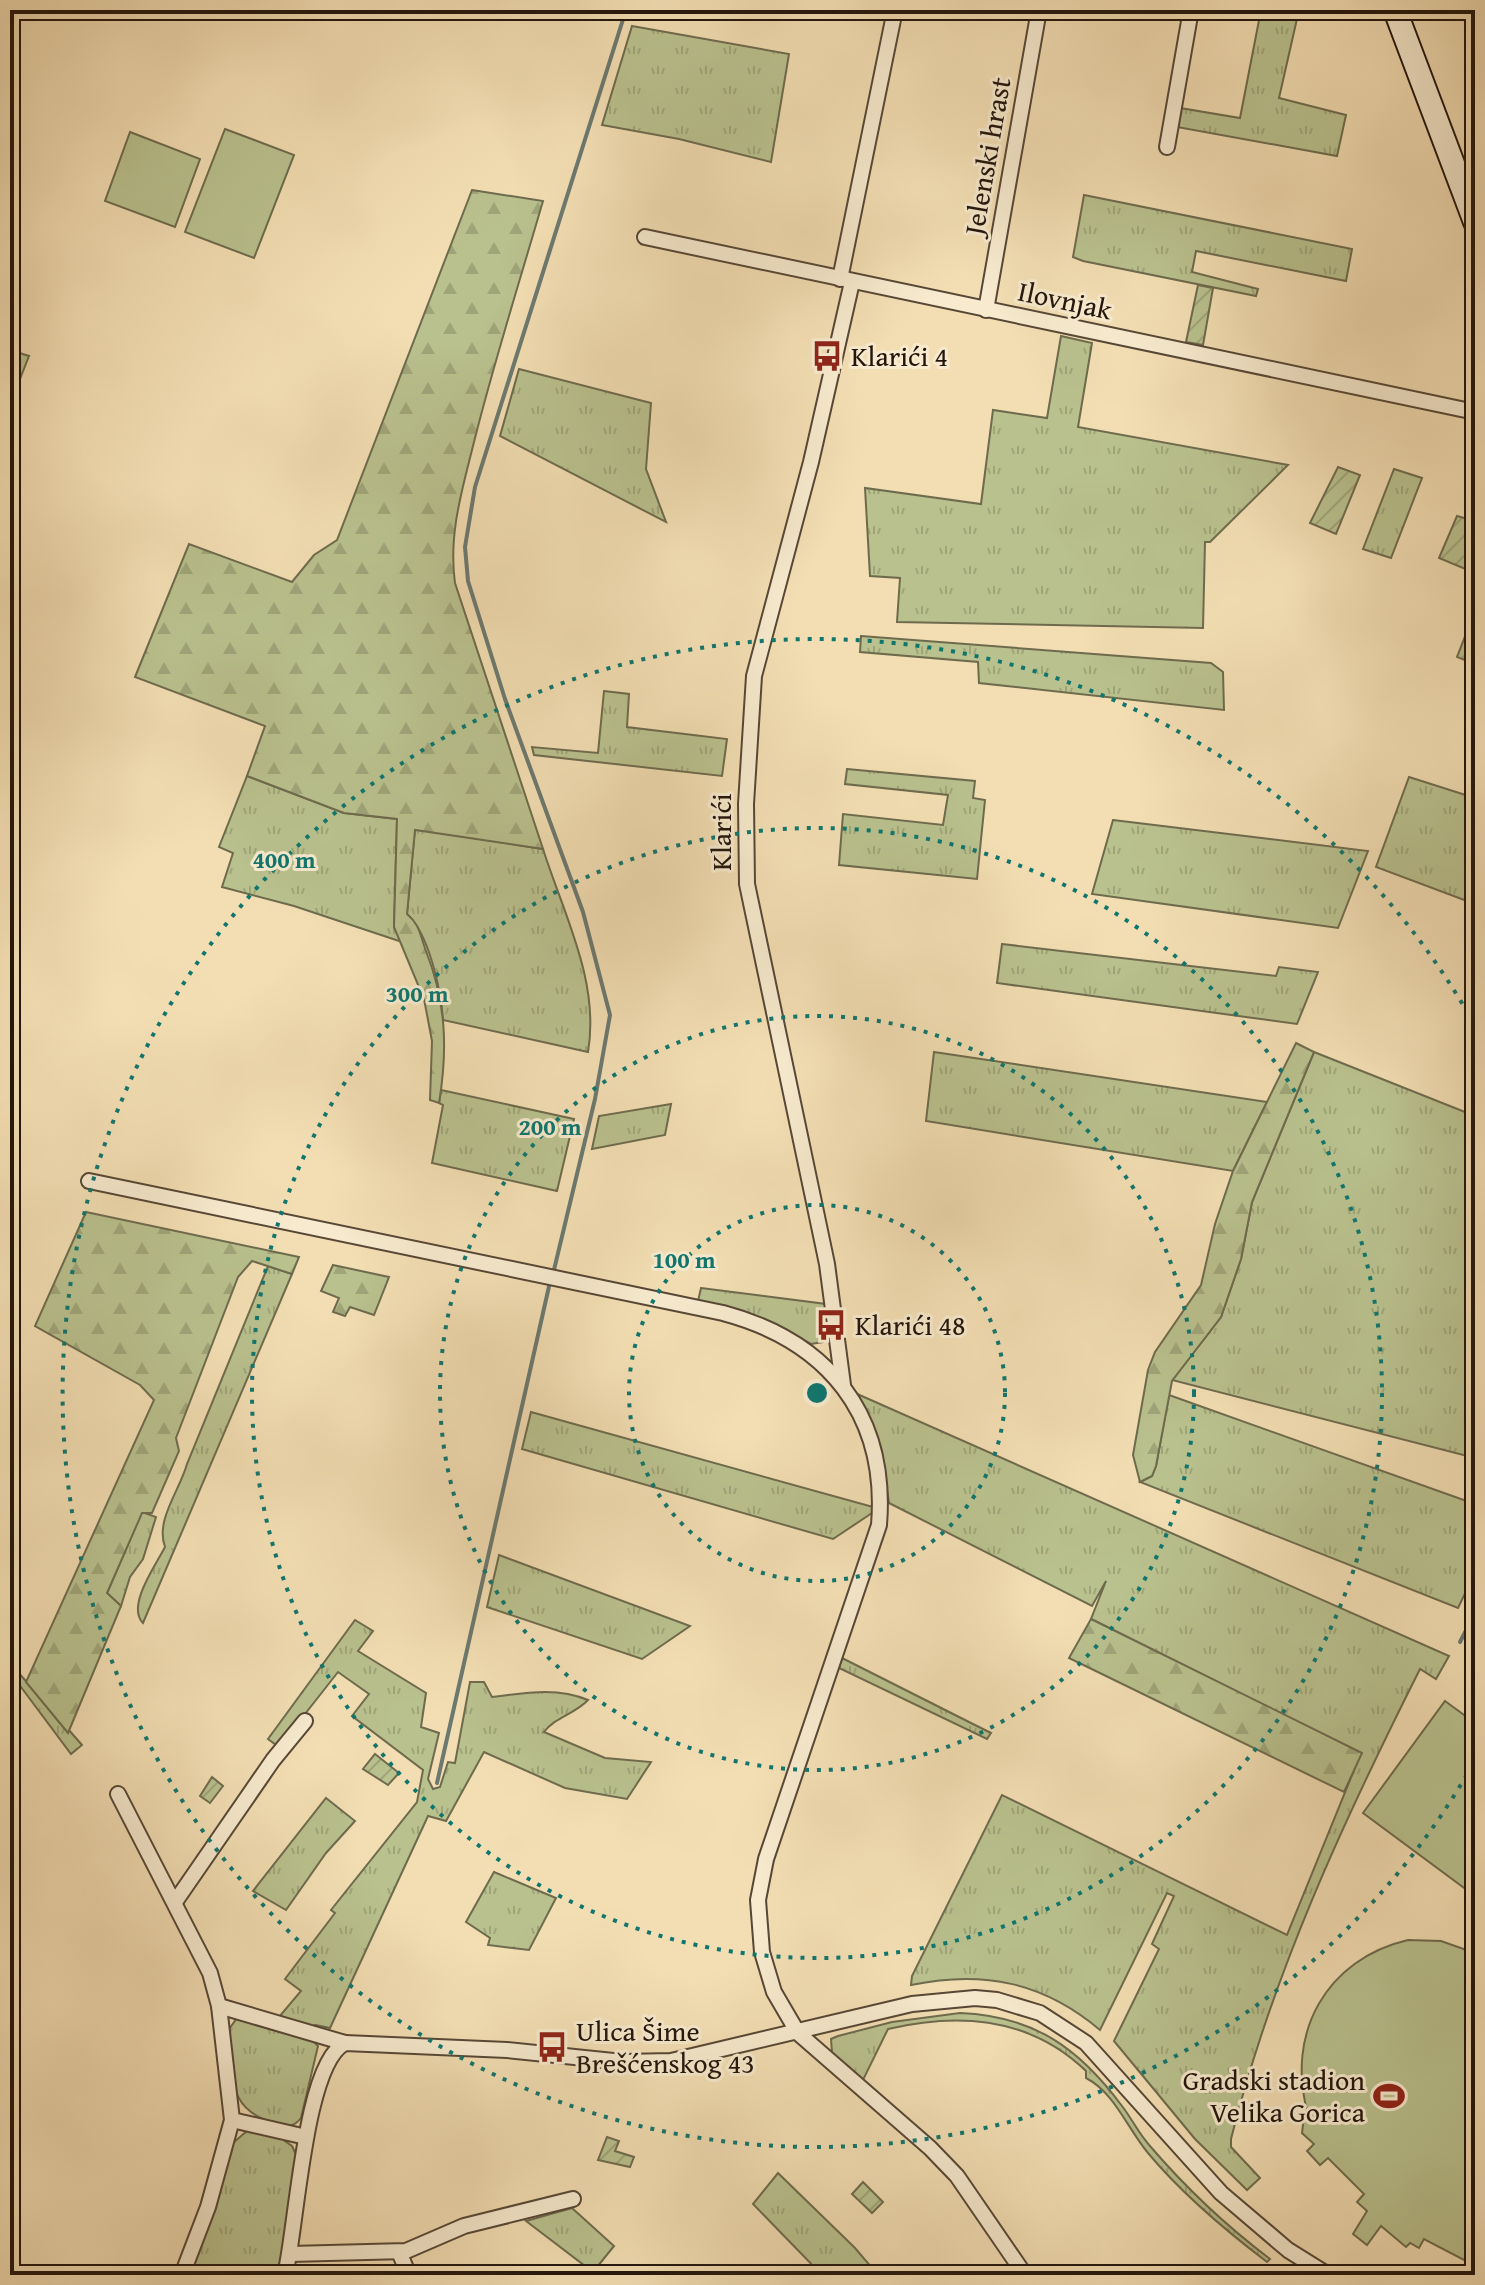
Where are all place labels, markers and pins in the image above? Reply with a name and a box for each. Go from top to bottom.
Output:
place label: Klarići 4 [851,335,948,376]
bus stop icon: Klarići 4 [810,339,844,373]
place label: Klarići 48 [855,1304,965,1345]
bus stop icon: Klarići 48 [814,1308,848,1342]
centre of rings [803,1379,831,1407]
place label: Ulica Šime Brešćenskog 43 [576,2010,755,2083]
bus stop icon: Ulica Šime Brešćenskog 43 [535,2030,569,2064]
place label: Gradski stadion Velika Gorica [1183,2059,1366,2132]
sports icon: Gradski stadion Velika Gorica [1372,2079,1406,2113]

